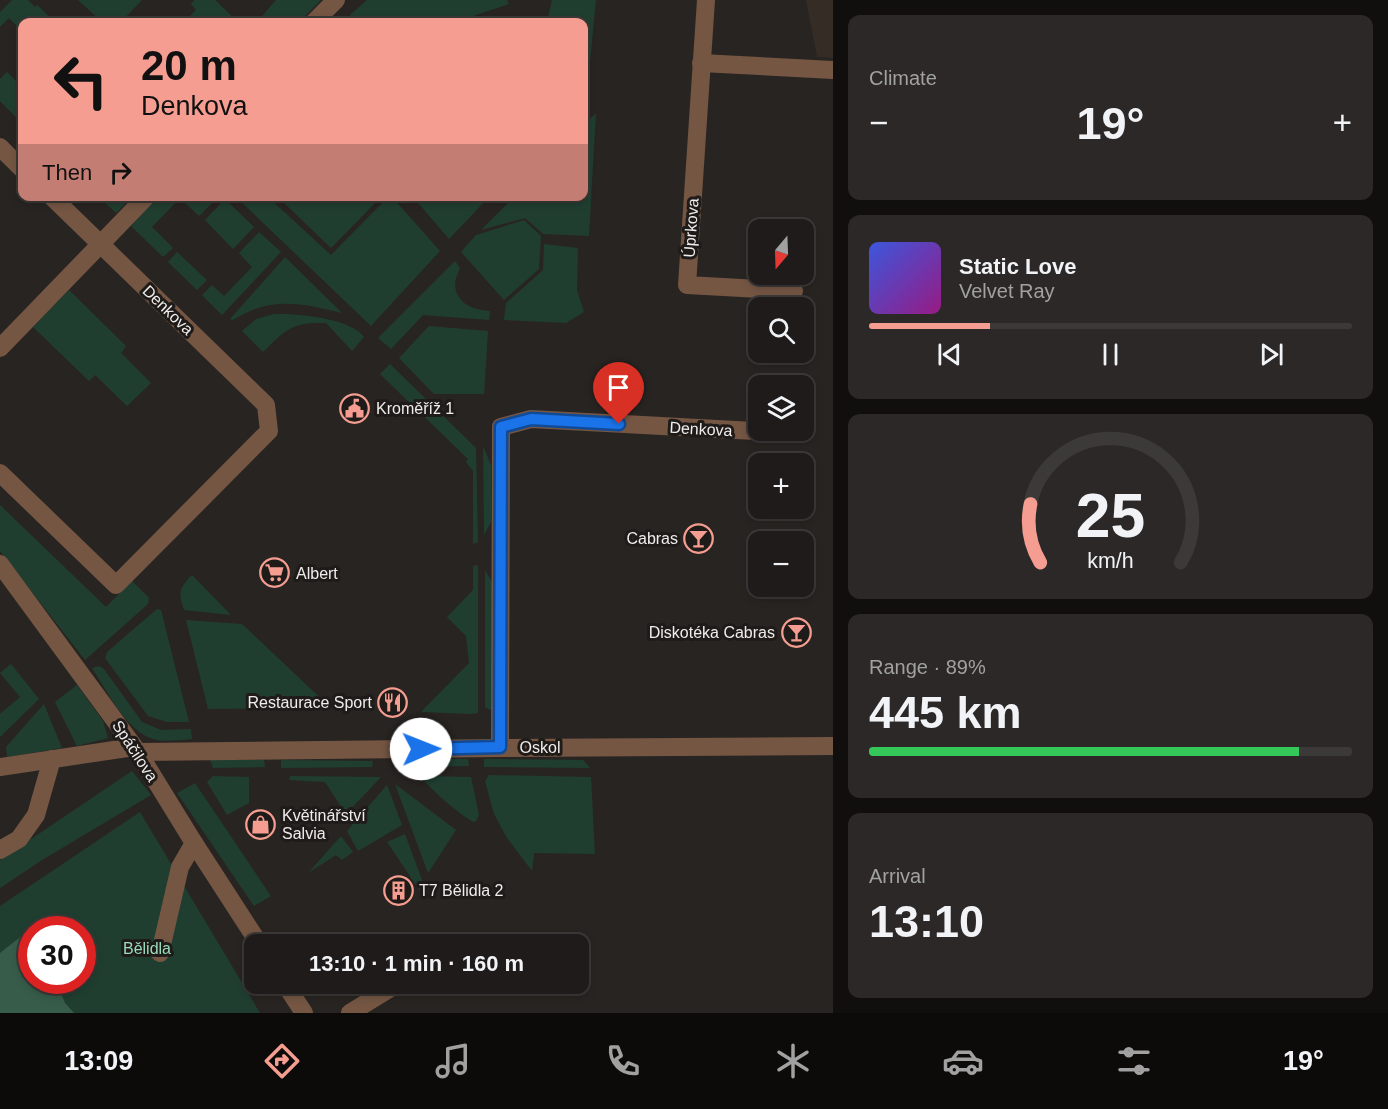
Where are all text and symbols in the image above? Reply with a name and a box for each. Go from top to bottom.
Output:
icon: left [42,42,120,120]
text: 20 m [141,42,237,89]
text: Climate [869,67,937,89]
text: Denkova [141,91,248,121]
text: 19° [1076,98,1145,149]
text: − [869,104,888,141]
text: + [1333,104,1352,141]
icon: right [104,156,137,189]
text: Then [42,160,92,185]
street label: Úprkova [679,198,702,258]
north arrow [748,219,814,285]
map controls [748,219,814,597]
text: Static Love [959,254,1076,279]
text: Velvet Ray [959,280,1055,302]
street label: Denkova [139,282,197,338]
button: search [748,297,814,363]
icon: previous [933,338,966,371]
icon: pause [1094,338,1127,371]
icon: next [1255,338,1288,371]
pin [593,362,644,424]
icon: arrive [602,371,635,404]
button: layers [748,375,814,441]
public building icon: Kroměříž 1 [339,392,371,424]
place label: Kroměříž 1 [376,400,454,417]
street label: Denkova [669,419,733,439]
button: + [748,453,814,519]
text: 25 [1076,482,1145,551]
bar icon: Cabras [683,522,715,554]
place label: Cabras [626,530,678,547]
button: − [748,531,814,597]
text: km/h [1087,550,1134,574]
supermarket icon: Albert [259,557,291,589]
place label: Albert [296,565,338,582]
bar icon: Diskotéka Cabras [780,616,812,648]
place label: Diskotéka Cabras [649,624,775,641]
text: Range · 89% [869,656,986,678]
restaurant icon: Restaurace Sport [377,686,409,718]
text: 445 km [869,687,1022,738]
place label: Restaurace Sport [247,694,373,711]
street label: Spáčilova [109,717,161,785]
position arrow [389,717,453,781]
street label: Oskol [520,739,560,756]
place label: Květinářství Salvia [282,807,366,842]
shop icon: Květinářství Salvia [245,808,277,840]
text: Arrival [869,865,926,887]
building icon: T7 Bělidla 2 [382,874,414,906]
place label: T7 Bělidla 2 [419,882,504,899]
text: 13:10 [869,896,984,947]
speed limit sign: 30 [18,916,96,994]
park label: Bělidla [123,940,171,957]
text: 13:10 · 1 min · 160 m [309,951,524,976]
icon: directions [261,1040,303,1082]
icon: music [432,1040,474,1082]
icon: phone [602,1040,644,1082]
icon: climate [772,1040,814,1082]
icon: car [942,1040,984,1082]
icon: filters [1113,1040,1155,1082]
text: 13:09 [64,1046,133,1076]
text: 19° [1283,1046,1324,1076]

